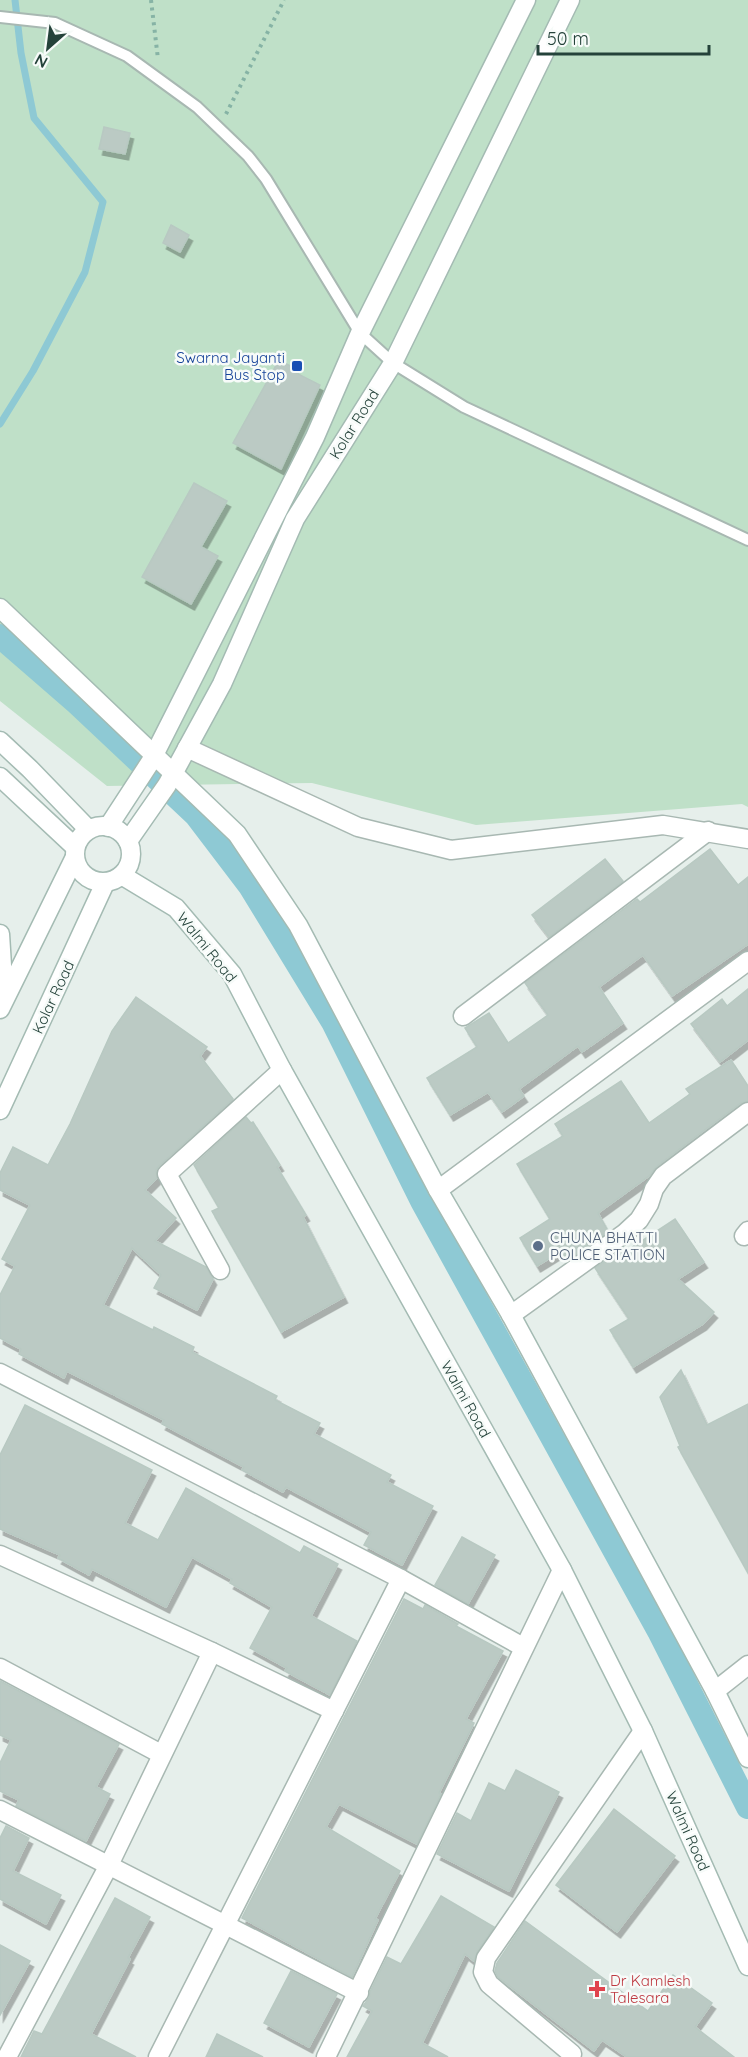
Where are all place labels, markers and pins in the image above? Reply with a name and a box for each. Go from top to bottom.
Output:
place label: Swarna Jayanti Bus Stop [176,348,285,384]
marker: Swarna Jayanti Bus Stop [290,359,304,373]
place label: CHUNA BHATTI POLICE STATION [550,1228,666,1264]
marker: CHUNA BHATTI POLICE STATION [531,1239,545,1253]
place label: Dr Kamlesh Talesara [610,1971,691,2007]
marker: Dr Kamlesh Talesara [588,1980,606,1998]

